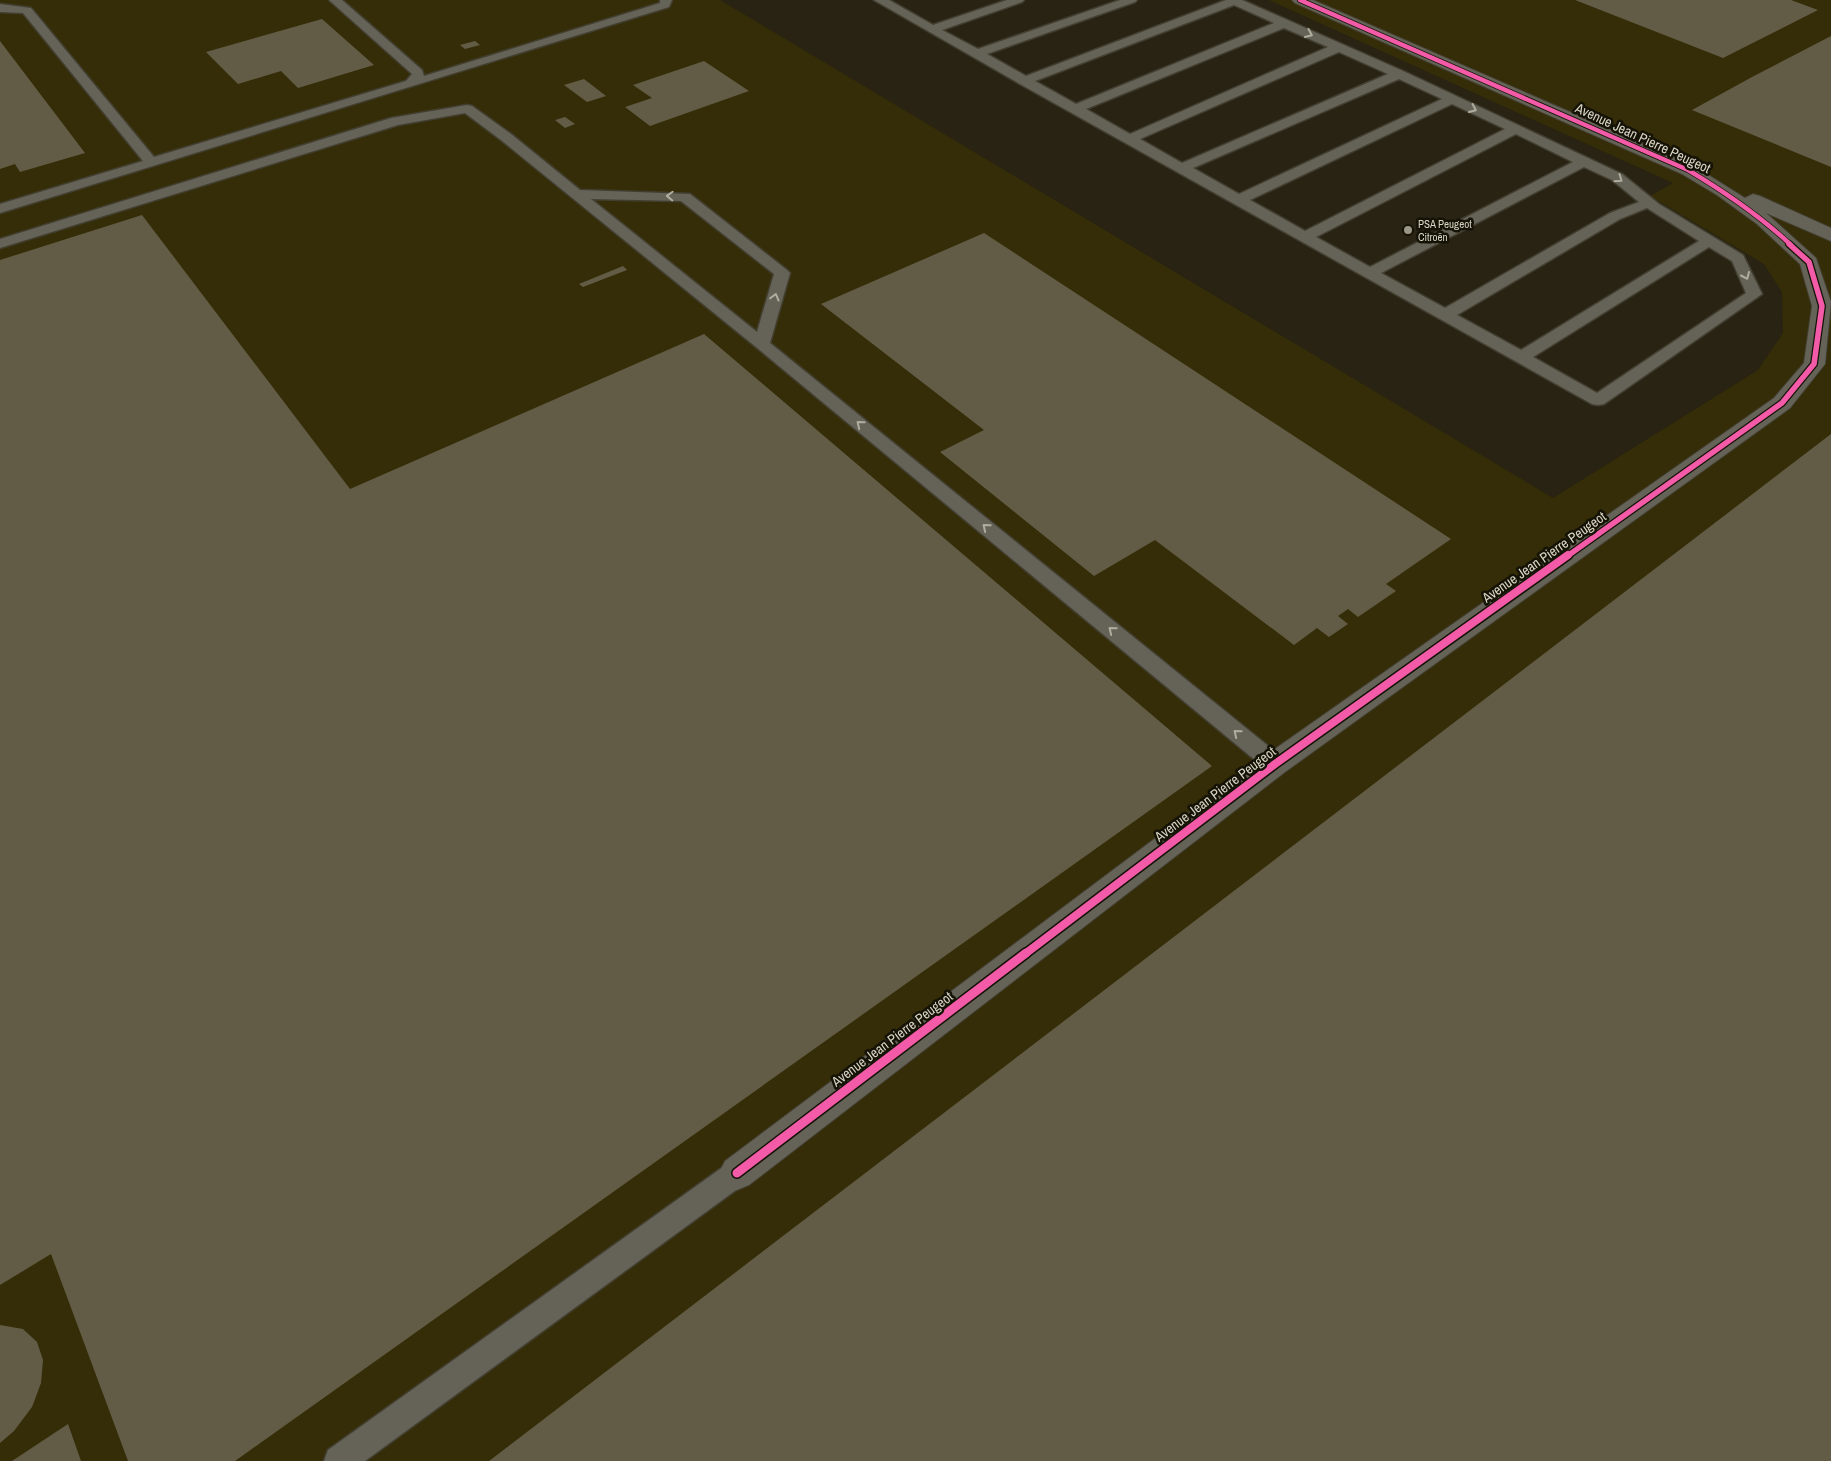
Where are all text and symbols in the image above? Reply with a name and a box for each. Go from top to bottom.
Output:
one-way arrow [1304,27,1313,38]
street label: Avenue Jean Pierre Peugeot [1572,98,1714,177]
one-way arrow [1468,102,1477,113]
one-way arrow [1613,173,1623,182]
one-way arrow [666,191,674,202]
place label: PSA Peugeot Citroën [1418,217,1472,244]
marker: PSA Peugeot Citroën [1402,224,1414,236]
one-way arrow [1740,271,1750,280]
one-way arrow [770,293,780,301]
one-way arrow [857,421,866,430]
street label: Avenue Jean Pierre Peugeot [1478,507,1609,607]
one-way arrow [983,525,992,533]
one-way arrow [1108,627,1117,636]
one-way arrow [1234,731,1243,739]
street label: Avenue Jean Pierre Peugeot [1150,743,1279,846]
street label: Avenue Jean Pierre Peugeot [827,988,956,1091]

